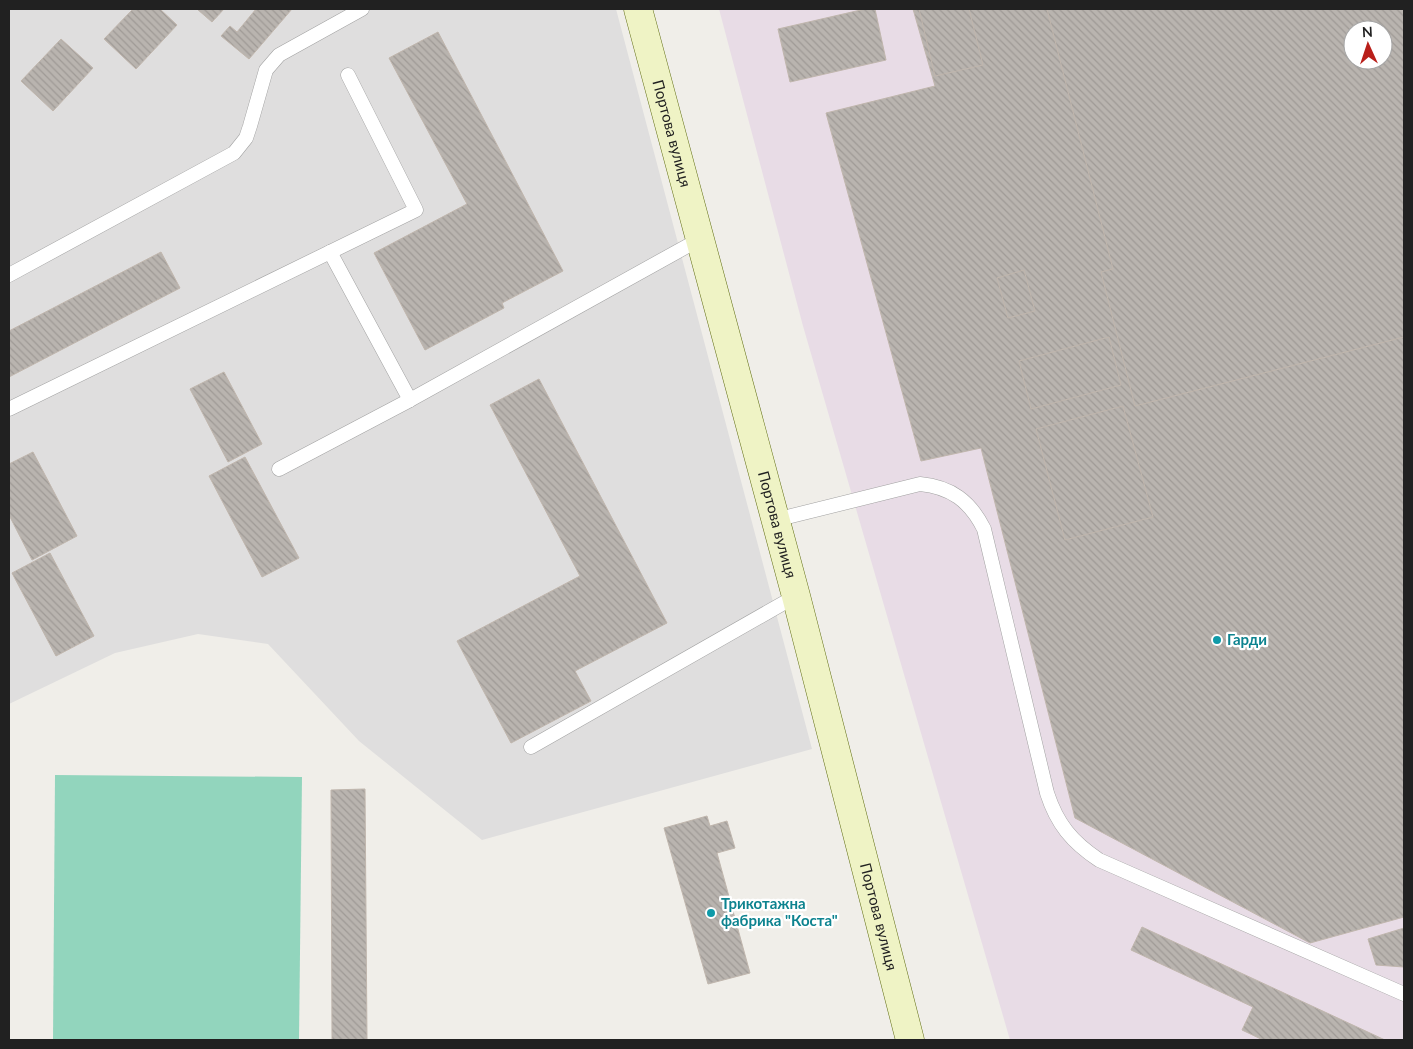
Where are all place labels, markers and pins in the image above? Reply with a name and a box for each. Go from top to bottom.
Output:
place label: Гарди [1227,630,1267,648]
marker: Гарди [1211,634,1223,646]
place label: Трикотажна фабрика "Коста" [721,894,838,929]
marker: Трикотажна фабрика "Коста" [705,907,717,919]

